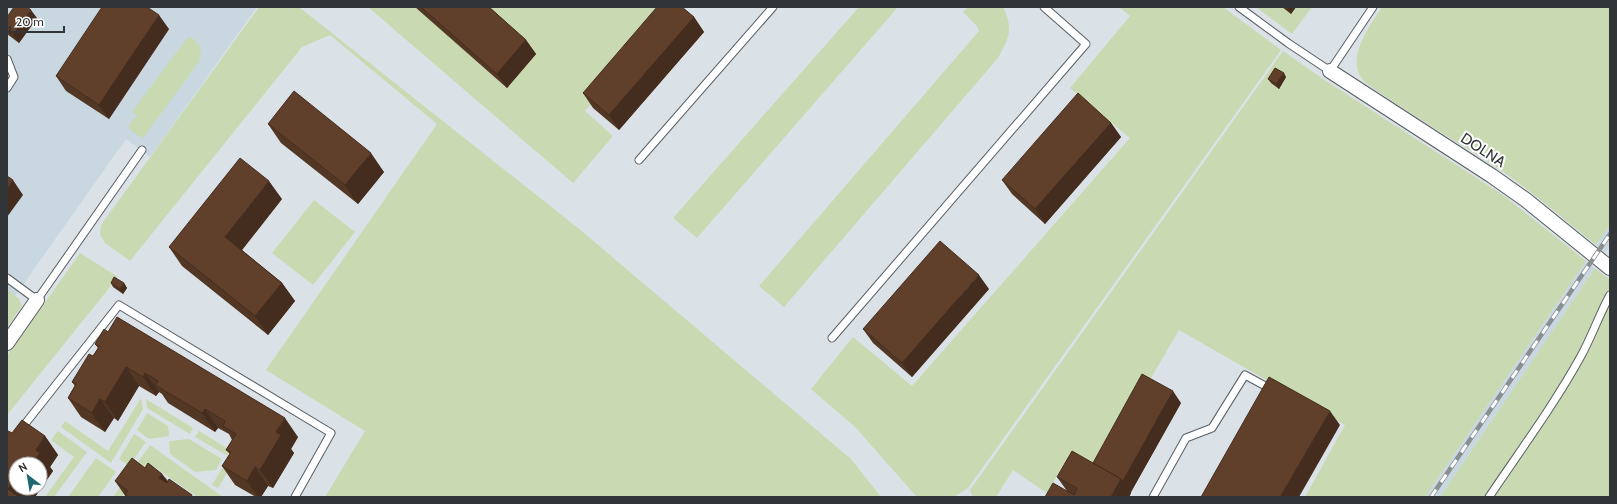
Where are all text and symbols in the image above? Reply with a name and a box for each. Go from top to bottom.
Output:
scale bar [10,8,64,34]
text: 20 m [16,14,44,29]
street label: DOLNA [1457,129,1509,172]
north arrow [8,456,48,496]
text: N [16,459,30,475]

